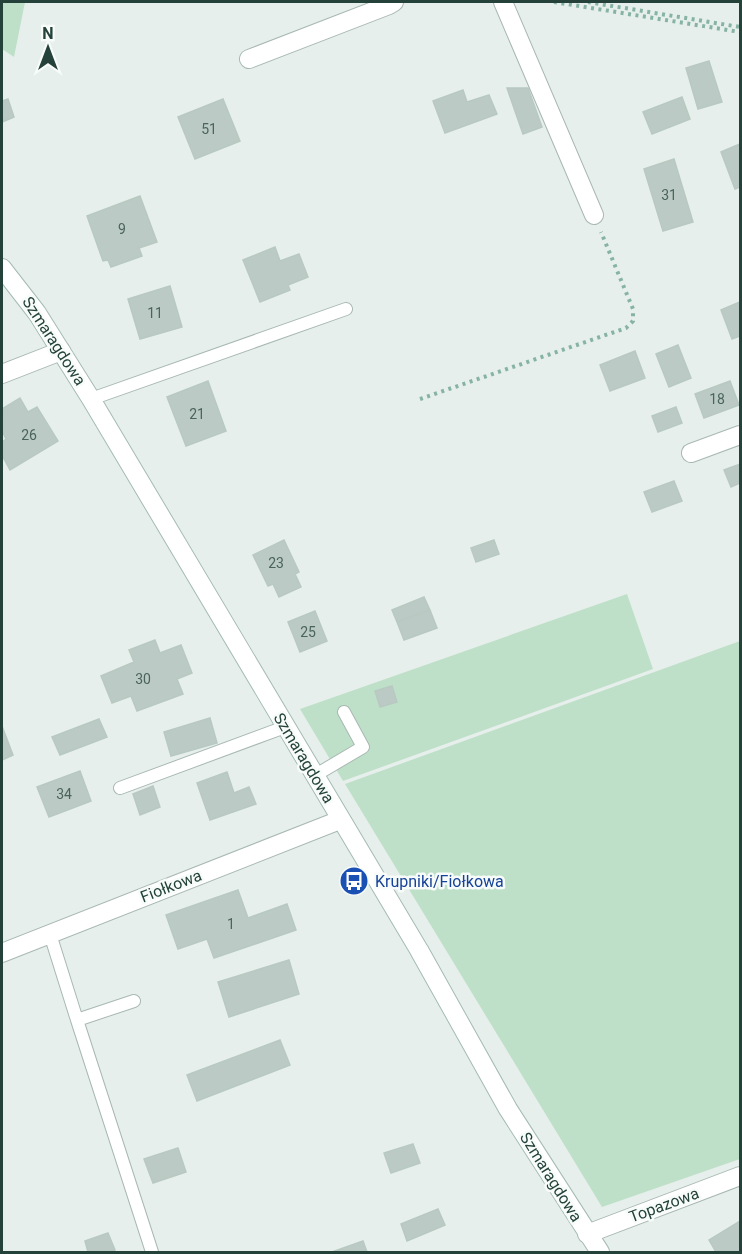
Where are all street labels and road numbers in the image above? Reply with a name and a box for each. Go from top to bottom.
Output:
street label: Szmaragdowa [18,293,90,389]
street label: Szmaragdowa [270,709,338,807]
street label: Fiołkowa [138,866,204,906]
street label: Szmaragdowa [516,1129,586,1225]
street label: Topazowa [626,1184,702,1226]

